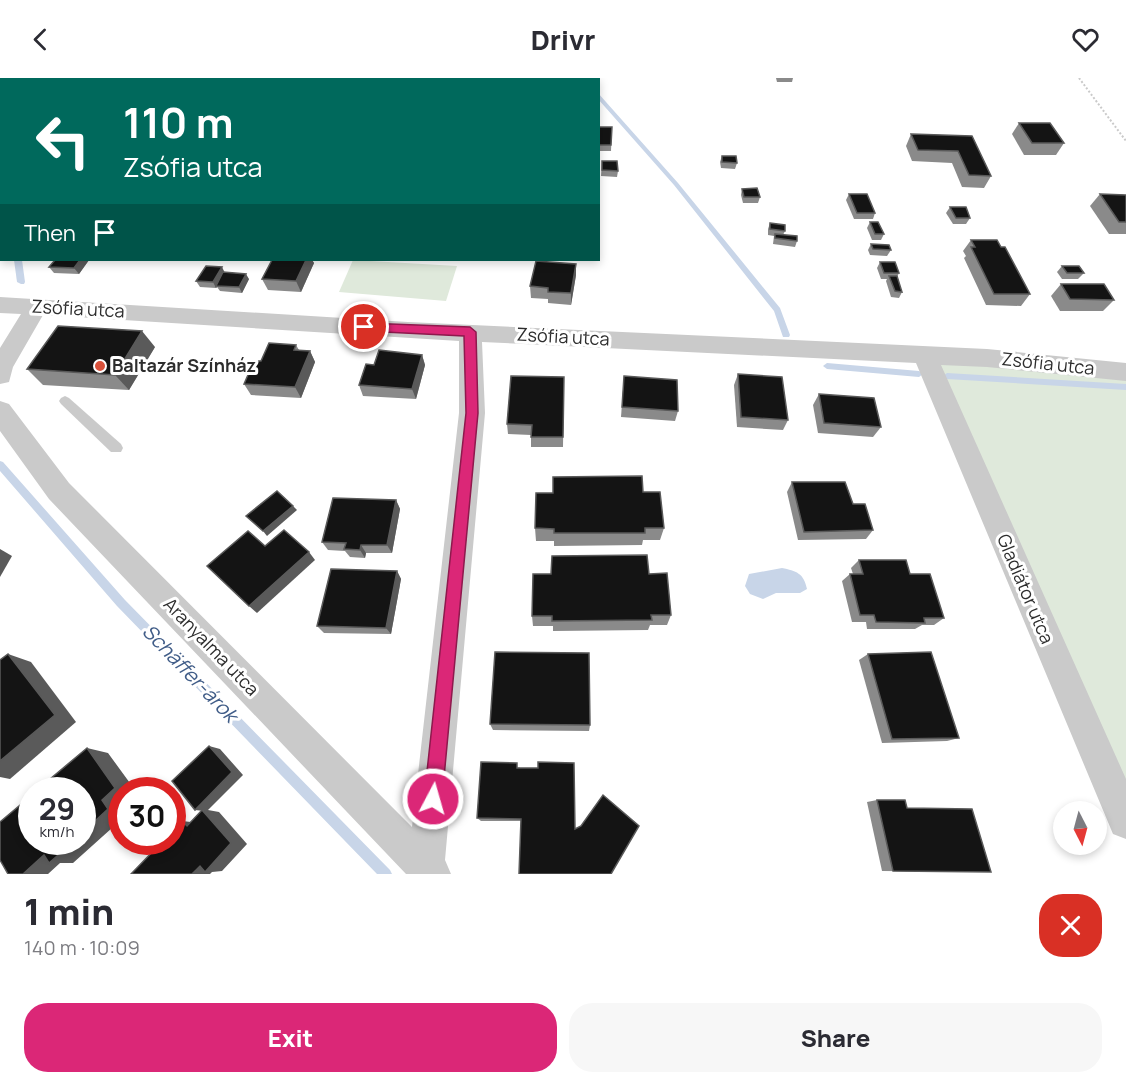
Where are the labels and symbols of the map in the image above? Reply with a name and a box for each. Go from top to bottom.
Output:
street label: Zsófia utca [31,294,125,322]
pin [338,301,389,352]
street label: Zsófia utca [516,322,610,350]
street label: Zsófia utca [1001,346,1096,380]
place label: Baltazár Színház [112,353,256,377]
marker: Baltazár Színház [93,359,107,373]
street label: Gladiátor utca [992,530,1060,647]
street label: Aranyalma utca [159,592,265,701]
water label: Schäffer-árok [137,618,246,730]
position arrow [401,767,465,831]
speed limit sign: 30 [108,777,186,855]
north arrow [1053,801,1107,855]

